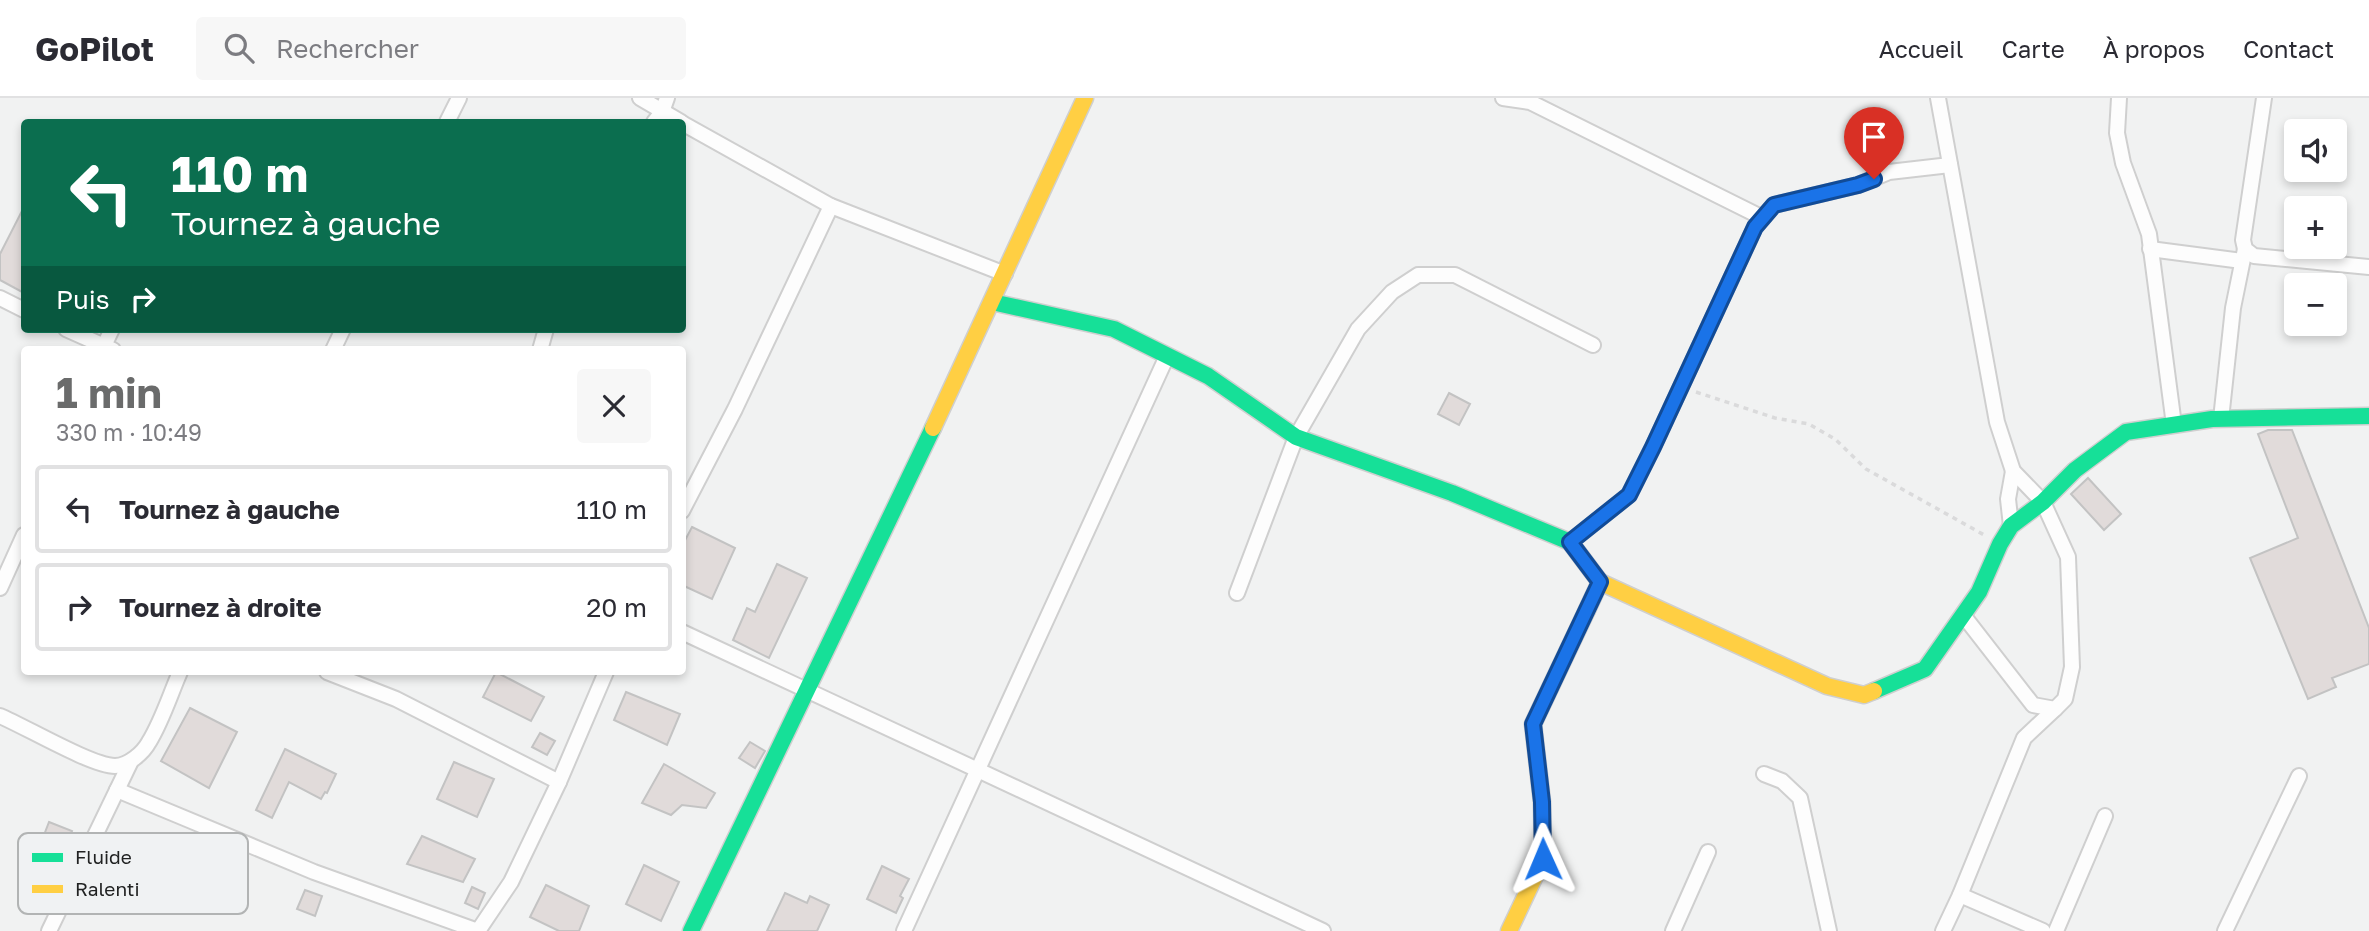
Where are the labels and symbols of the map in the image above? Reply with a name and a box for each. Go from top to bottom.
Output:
pin [1844,107,1904,179]
position arrow [1506,822,1580,896]
legend [18,833,248,914]
text: Fluide [75,845,132,868]
text: Ralenti [75,877,140,900]

